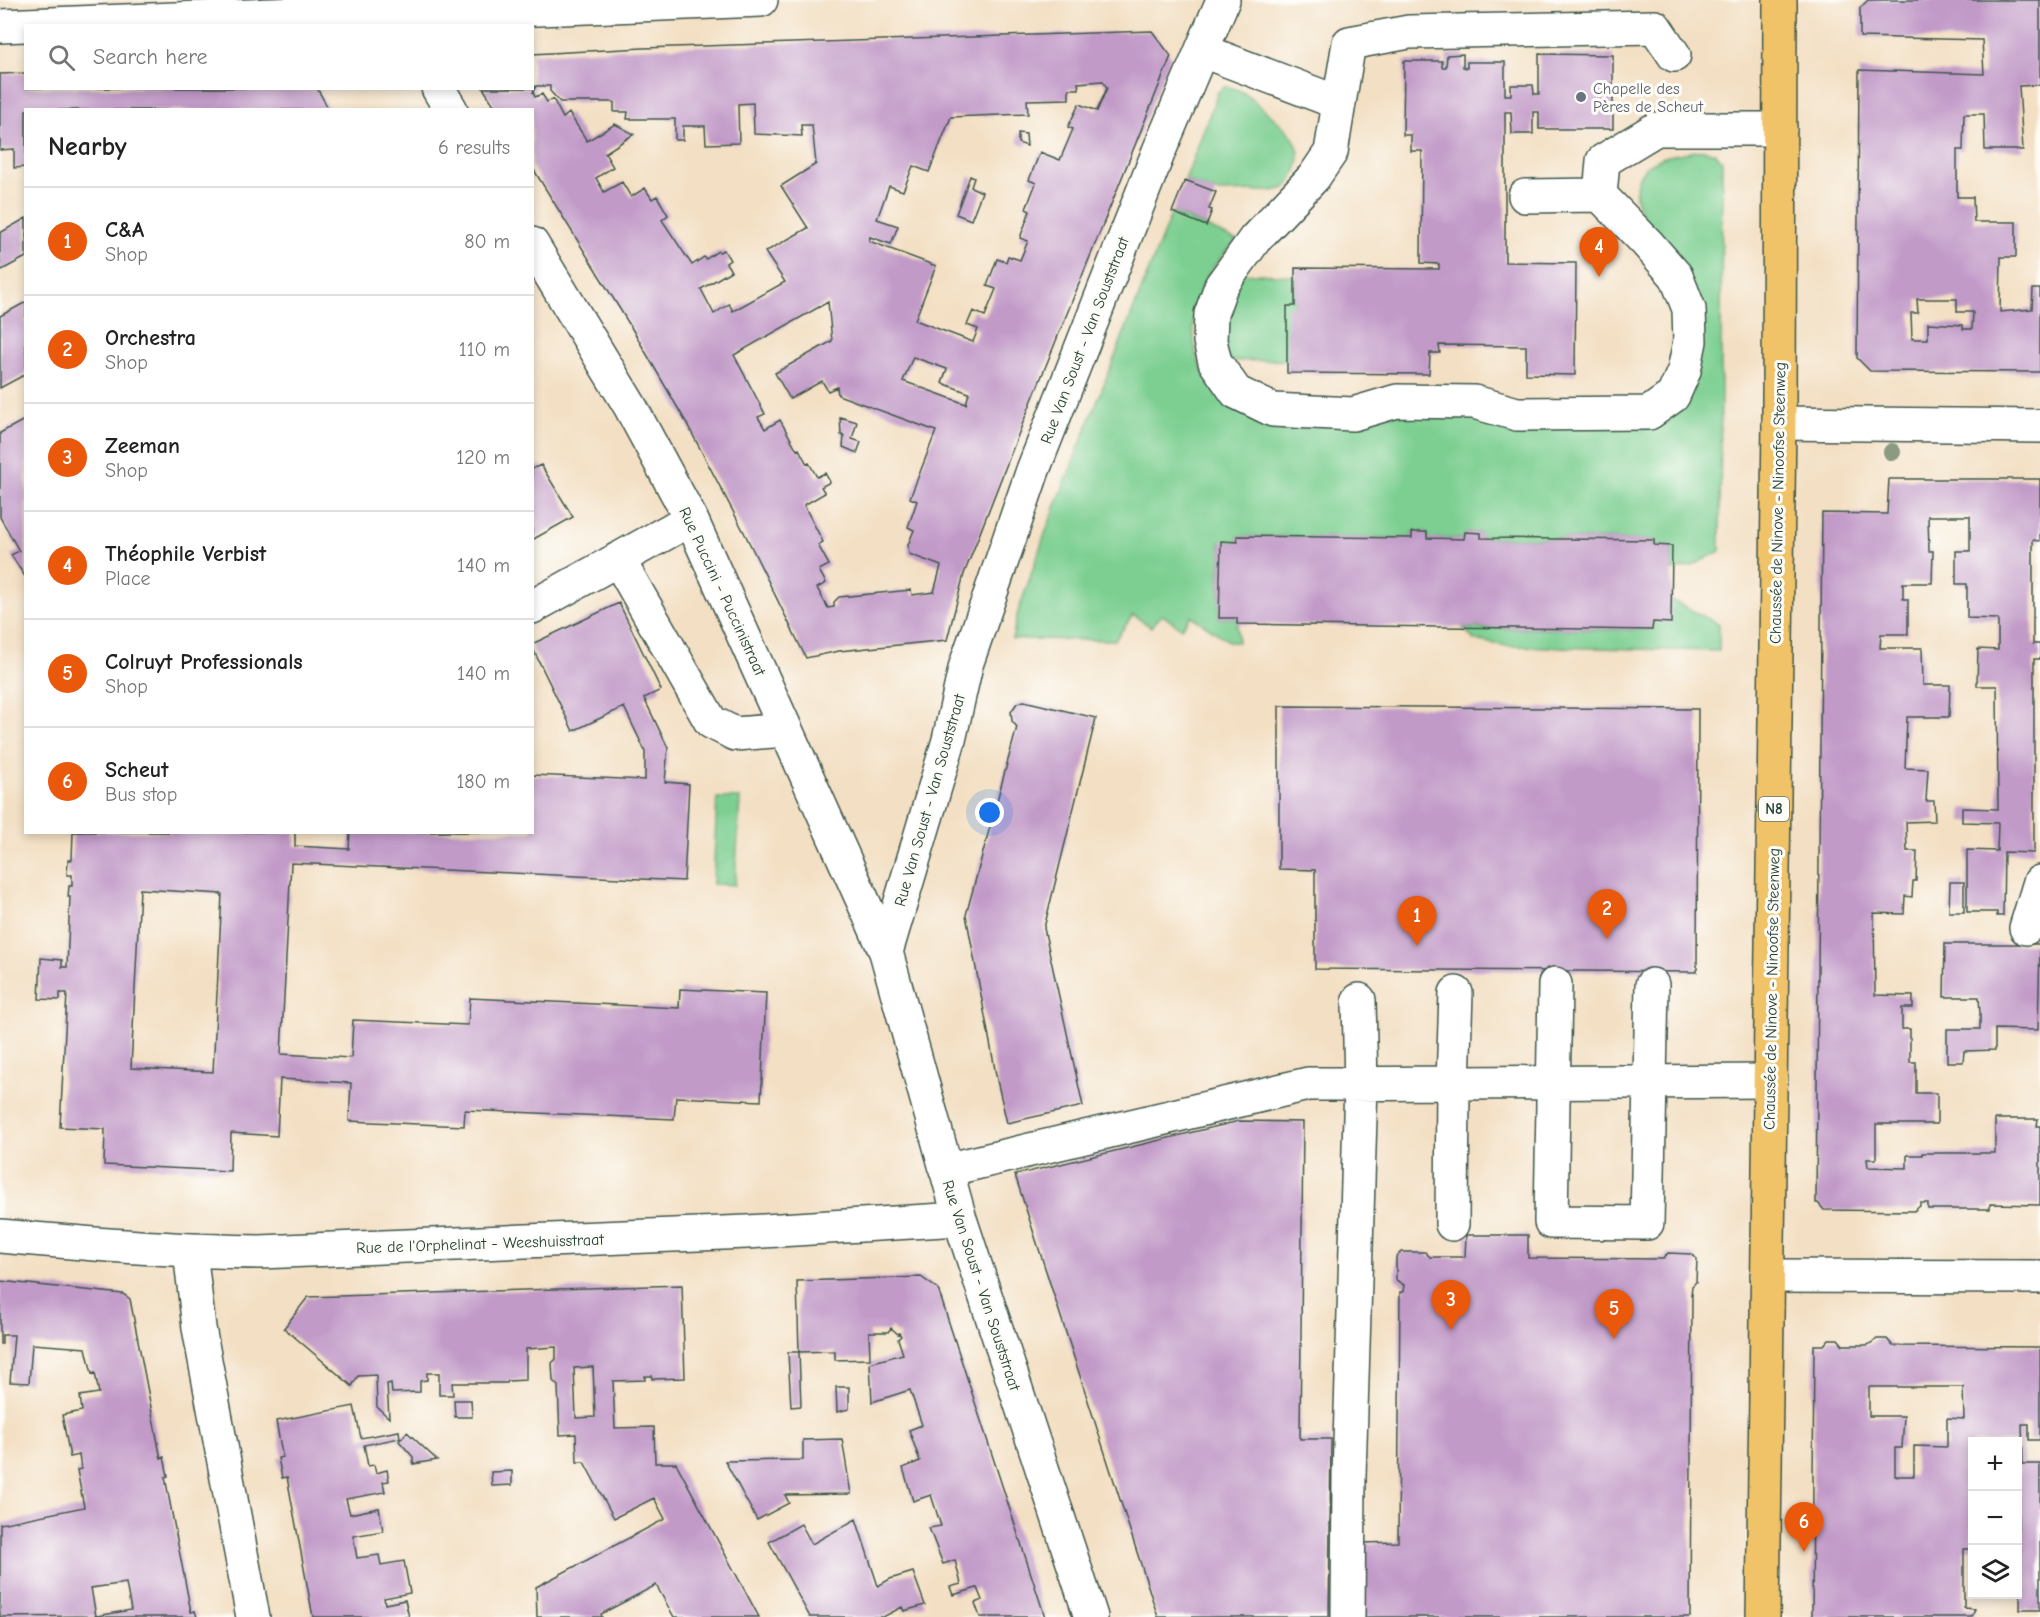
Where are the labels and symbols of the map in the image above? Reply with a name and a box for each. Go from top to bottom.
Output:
place label: Chapelle des Pères de Scheut [1593,80,1704,116]
marker: Chapelle des Pères de Scheut [1574,90,1588,104]
pin: 4 [1580,228,1618,277]
street label: Rue Van Soust - Van Souststraat [1037,234,1133,446]
street label: Chaussée de Ninove - Ninoofse Steenweg [1767,362,1789,644]
street label: Rue Puccini - Puccinistraat [675,504,769,679]
street label: Rue Van Soust - Van Souststraat [891,692,969,909]
road number: N8 [1759,797,1789,821]
your location [975,798,1004,827]
street label: Chaussée de Ninove - Ninoofse Steenweg [1761,848,1783,1130]
pin: 2 [1588,890,1626,939]
pin: 1 [1398,896,1436,946]
street label: Rue Van Soust - Van Souststraat [938,1178,1024,1393]
street label: Rue de l'Orphelinat - Weeshuisstraat [356,1231,605,1257]
pin: 3 [1432,1280,1470,1330]
pin: 5 [1594,1290,1634,1339]
pin: 6 [1784,1502,1824,1552]

